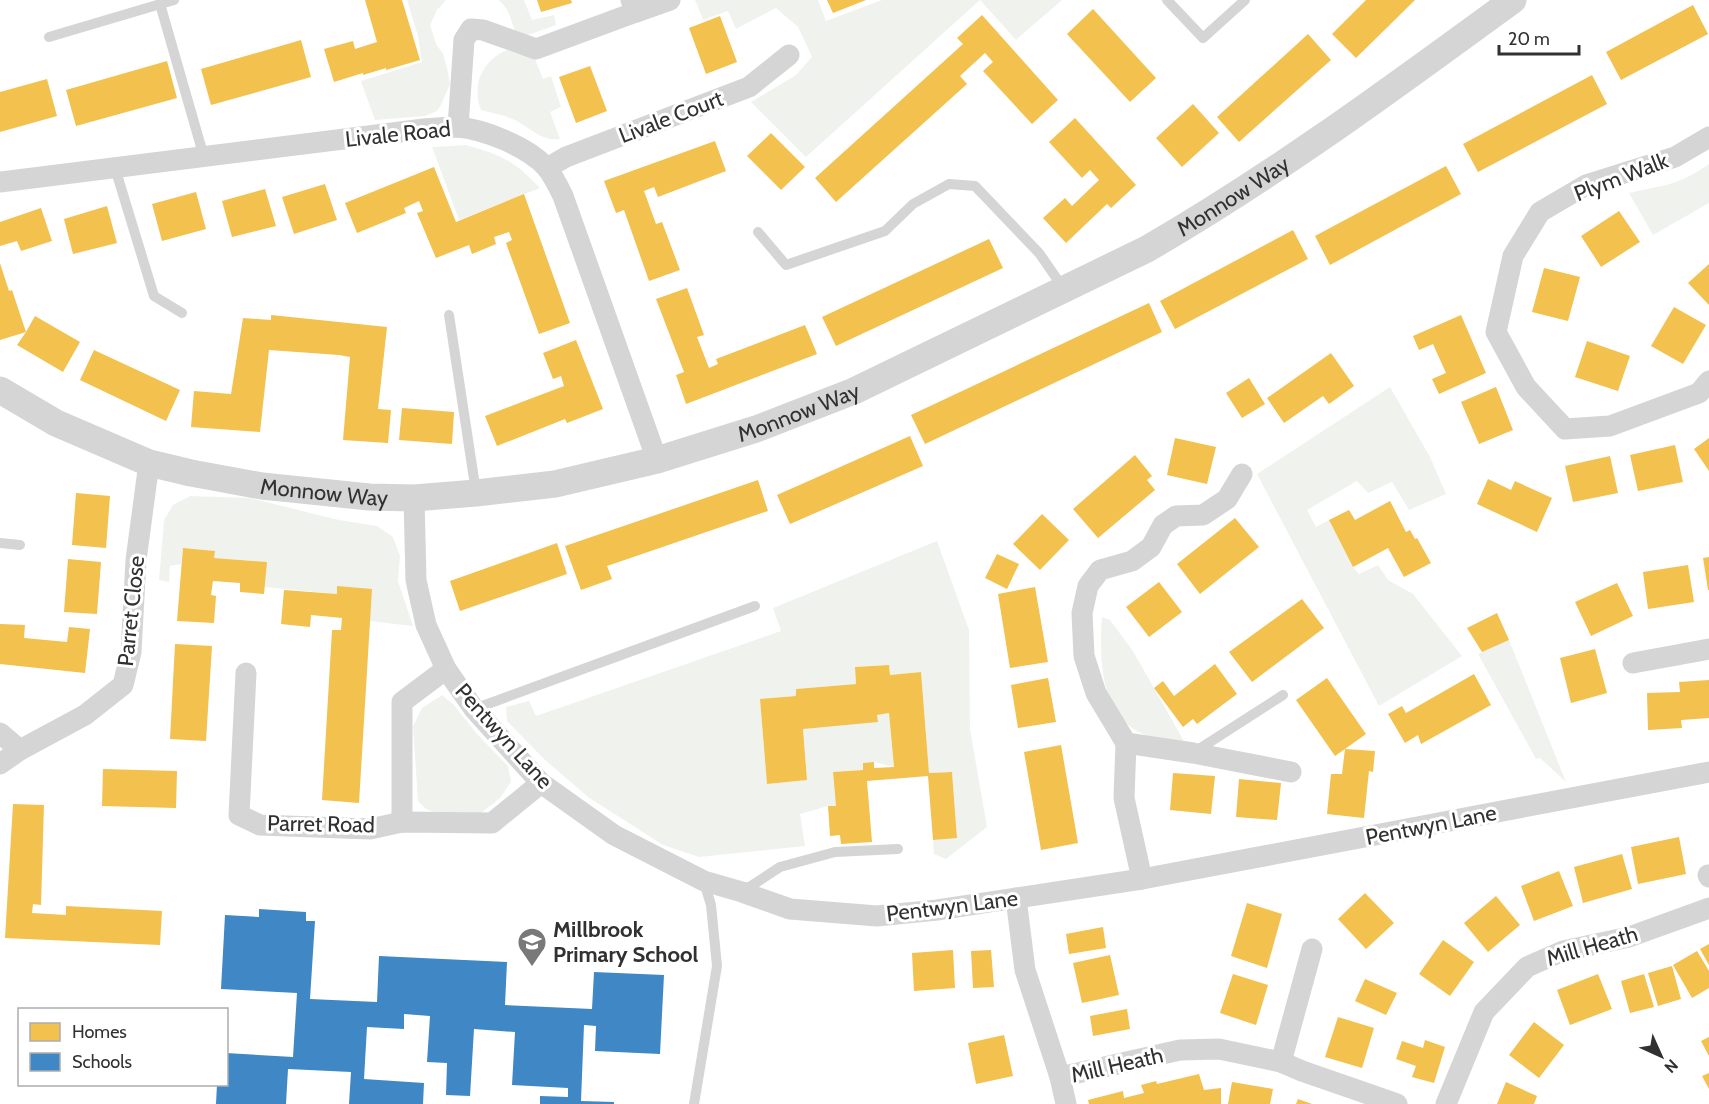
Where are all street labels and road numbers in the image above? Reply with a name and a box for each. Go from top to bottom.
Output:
street label: Livale Court [615,85,727,149]
street label: Livale Road [344,115,452,153]
street label: Plym Walk [1570,147,1672,207]
street label: Monnow Way [1172,150,1294,242]
street label: Monnow Way [734,377,863,447]
street label: Monnow Way [259,472,388,511]
street label: Parret Close [112,554,150,668]
street label: Pentwyn Lane [450,678,558,794]
street label: Pentwyn Lane [1363,799,1499,851]
street label: Parret Road [267,810,375,838]
street label: Pentwyn Lane [885,885,1019,927]
street label: Mill Heath [1543,920,1641,972]
street label: Mill Heath [1068,1041,1166,1089]

